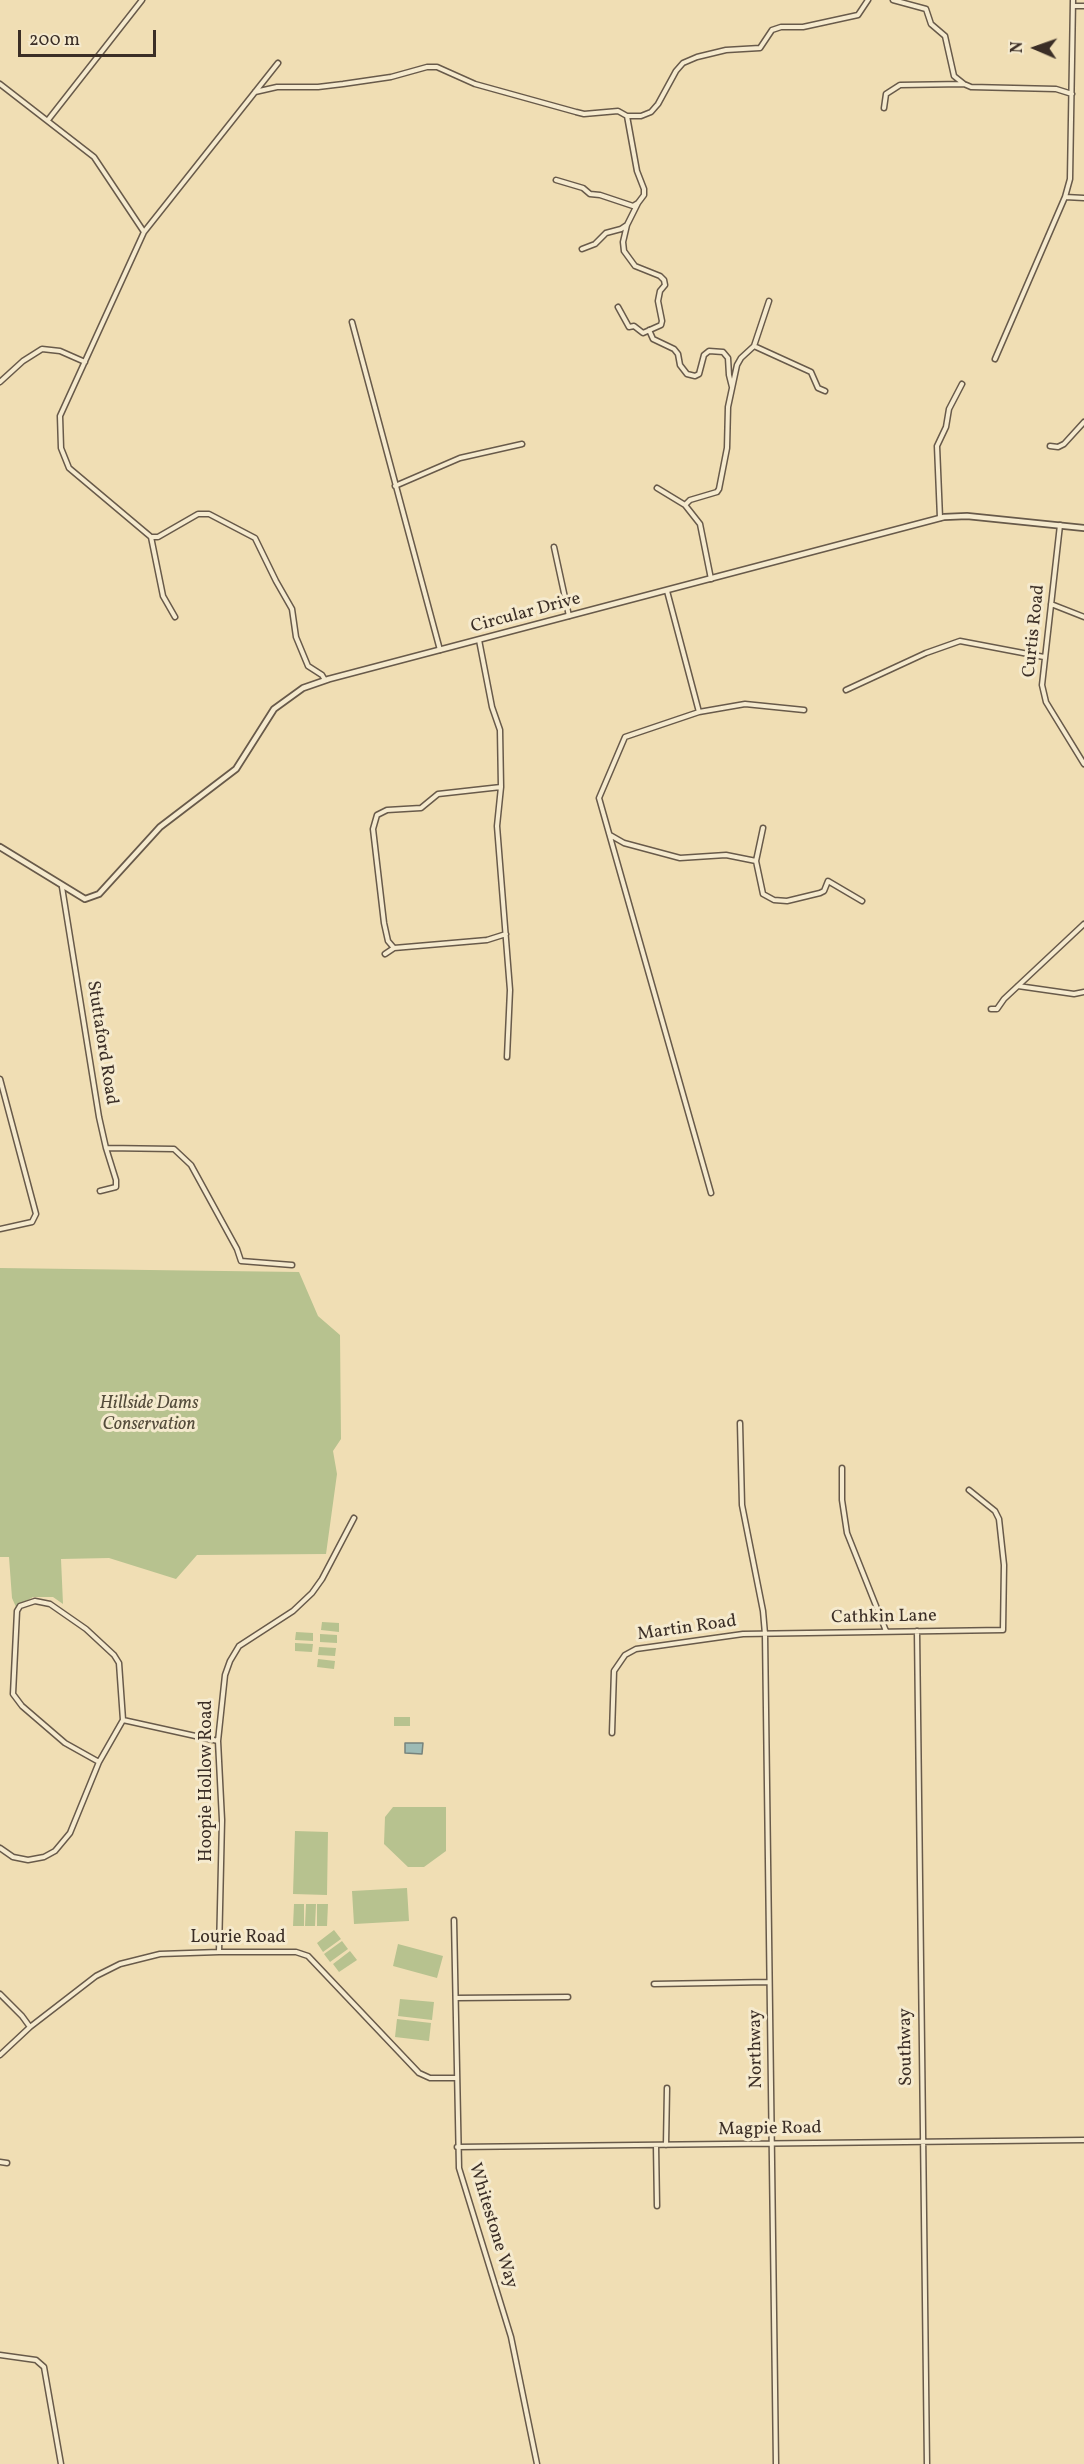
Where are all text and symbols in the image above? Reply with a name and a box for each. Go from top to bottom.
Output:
scale bar [21,18,159,56]
north arrow [1006,18,1066,78]
text: 200 m [29,28,80,53]
text: N [1007,41,1029,54]
street label: Curtis Road [1019,584,1051,678]
street label: Circular Drive [469,589,583,639]
street label: Stuttaford Road [81,979,121,1107]
park label: Hillside Dams Conservation [99,1394,199,1436]
street label: Cathkin Lane [831,1606,937,1630]
street label: Martin Road [636,1611,738,1647]
street label: Hoopie Hollow Road [197,1700,219,1862]
street label: Lourie Road [190,1928,286,1950]
street label: Southway [896,2008,918,2086]
street label: Northway [746,2009,768,2089]
street label: Magpie Road [718,2118,822,2142]
street label: Whitestone Way [463,2161,521,2291]

